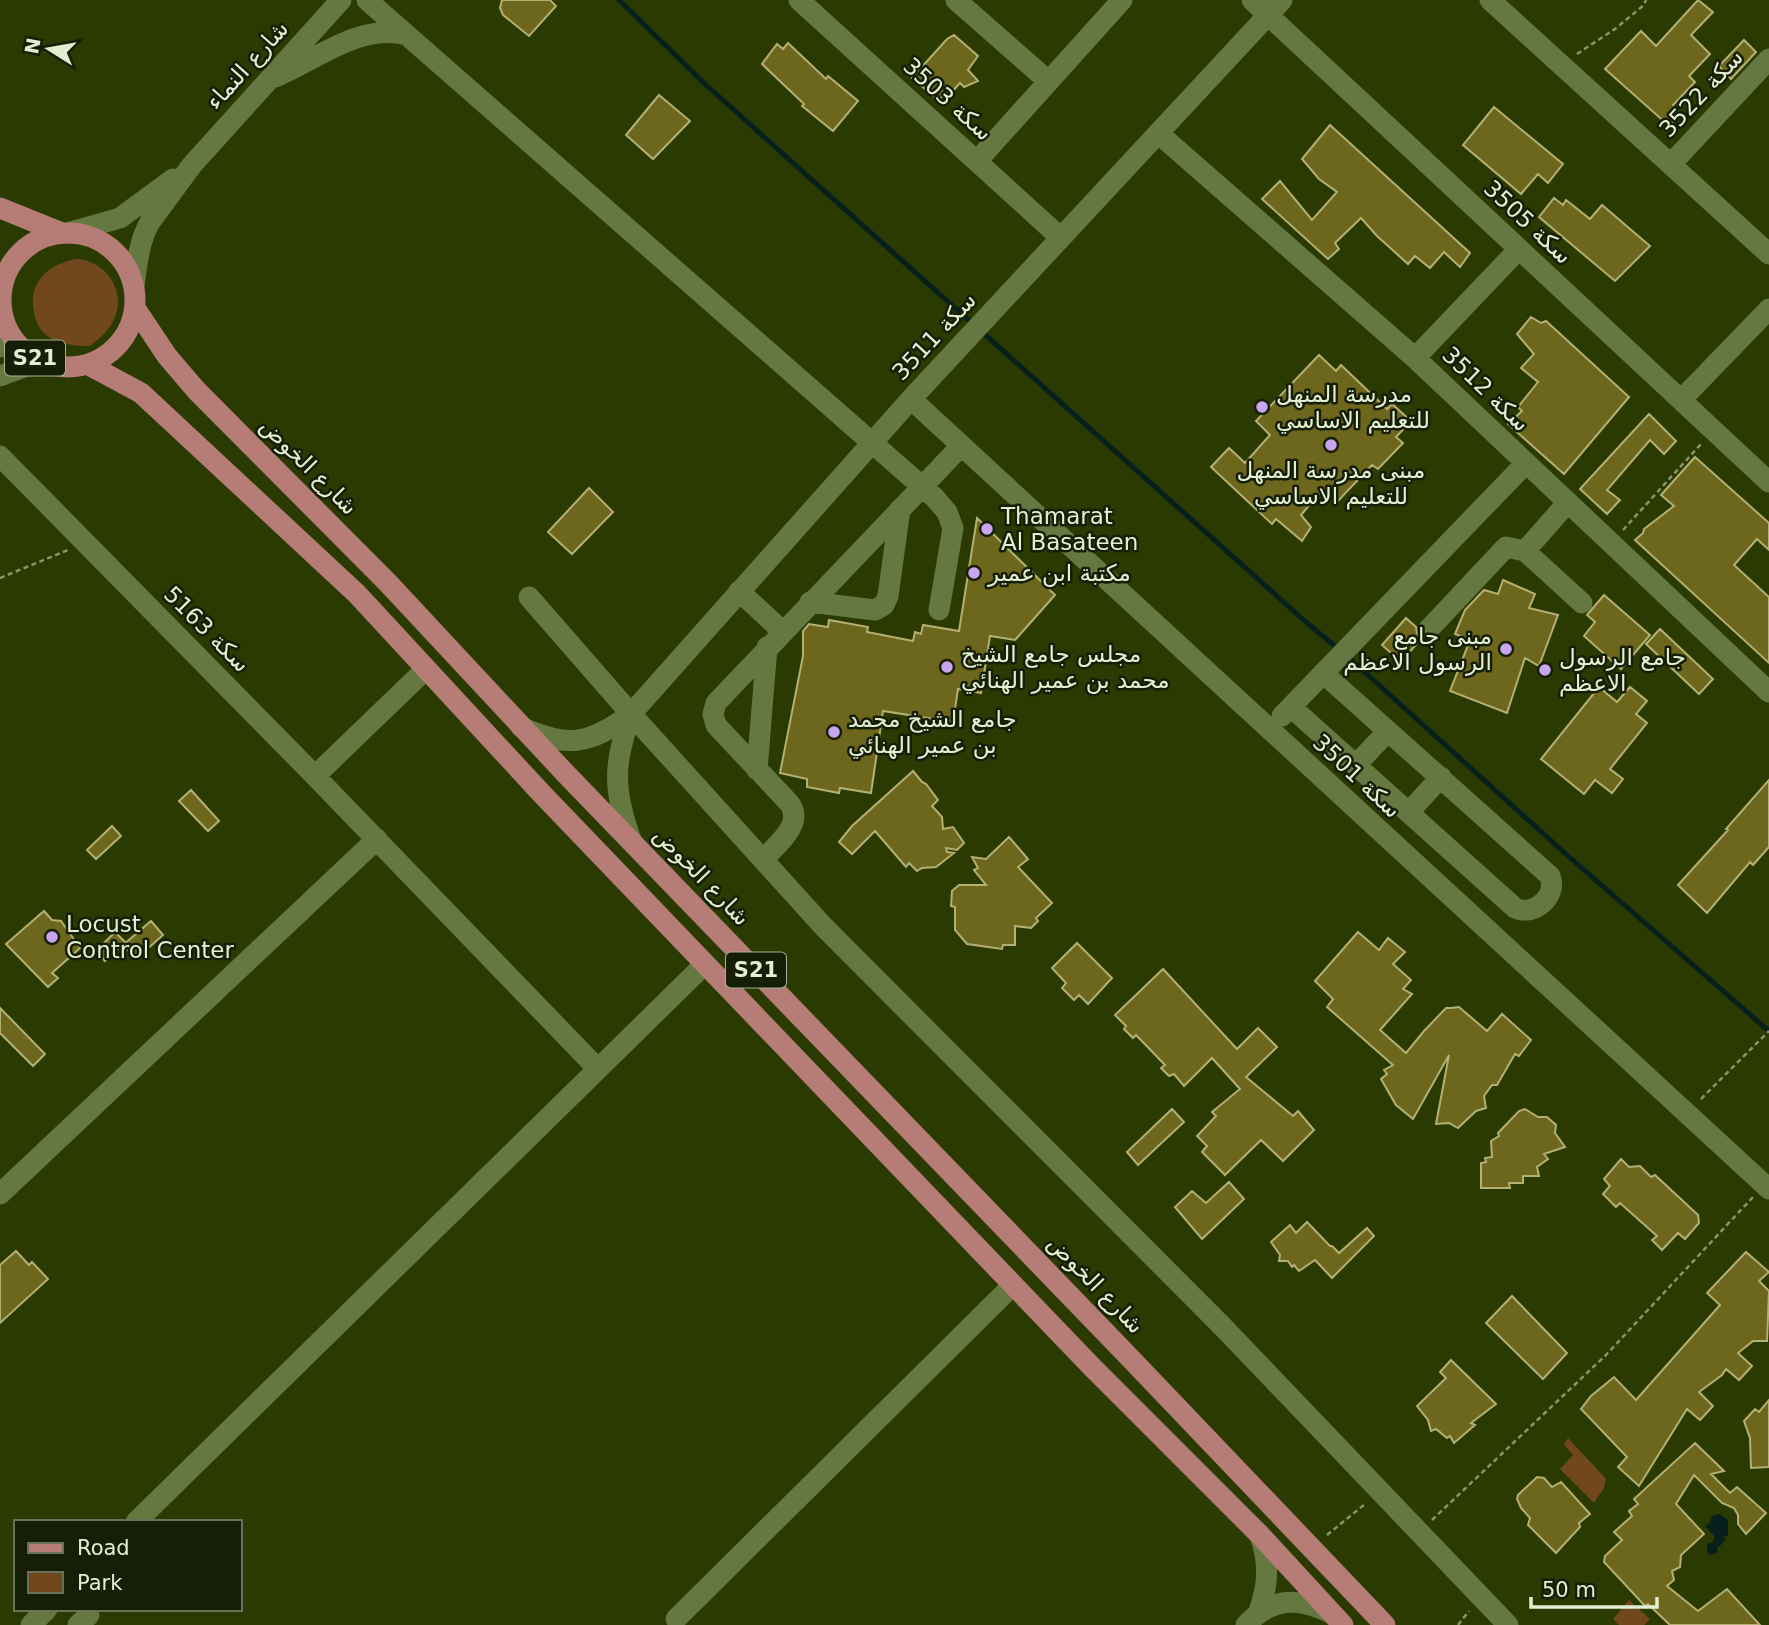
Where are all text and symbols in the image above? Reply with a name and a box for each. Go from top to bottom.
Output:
north arrow [14,14,84,84]
street label: شارع النماء [201,15,294,115]
text: N [20,36,45,56]
street label: سكة 3522 [1654,44,1748,142]
street label: سكة 3503 [898,52,998,146]
street label: سكة 3505 [1479,175,1577,269]
street label: سكة 3511 [887,287,981,385]
road number: S21 [5,340,65,376]
street label: سكة 3512 [1437,341,1535,437]
place label: مدرسة المنهل للتعليم الاساسي [1276,381,1430,434]
marker: مدرسة المنهل للتعليم الاساسي [1254,399,1270,415]
street label: شارع الخوض [254,412,363,521]
marker: مبنى مدرسة المنهل للتعليم الاساسي [1323,437,1339,453]
place label: مبنى مدرسة المنهل للتعليم الاساسي [1237,457,1425,510]
place label: Thamarat Al Basateen [1000,503,1138,555]
marker: Thamarat Al Basateen [979,521,995,537]
place label: مكتبة ابن عمير [987,560,1131,587]
marker: مكتبة ابن عمير [966,565,982,581]
street label: سكة 5163 [159,581,255,677]
place label: مبنى جامع الرسول الاعظم [1343,623,1492,676]
place label: مجلس جامع الشيخ محمد بن عمير الهنائي [961,641,1170,694]
marker: مبنى جامع الرسول الاعظم [1498,641,1514,657]
place label: جامع الرسول الاعظم [1559,644,1686,697]
marker: مجلس جامع الشيخ محمد بن عمير الهنائي [939,659,955,675]
marker: جامع الرسول الاعظم [1537,662,1553,678]
place label: جامع الشيخ محمد بن عمير الهنائي [848,706,1017,759]
marker: جامع الشيخ محمد بن عمير الهنائي [826,724,842,740]
street label: سكة 3501 [1308,729,1406,823]
street label: شارع الخوض [648,822,755,931]
place label: Locust Control Center [66,911,234,963]
marker: Locust Control Center [44,929,60,945]
road number: S21 [726,953,786,988]
street label: شارع الخوض [1042,1230,1149,1339]
legend [14,1520,242,1611]
text: Road [77,1536,130,1560]
scale bar [1531,1566,1657,1610]
text: Park [77,1571,123,1595]
text: 50 m [1542,1578,1596,1602]

